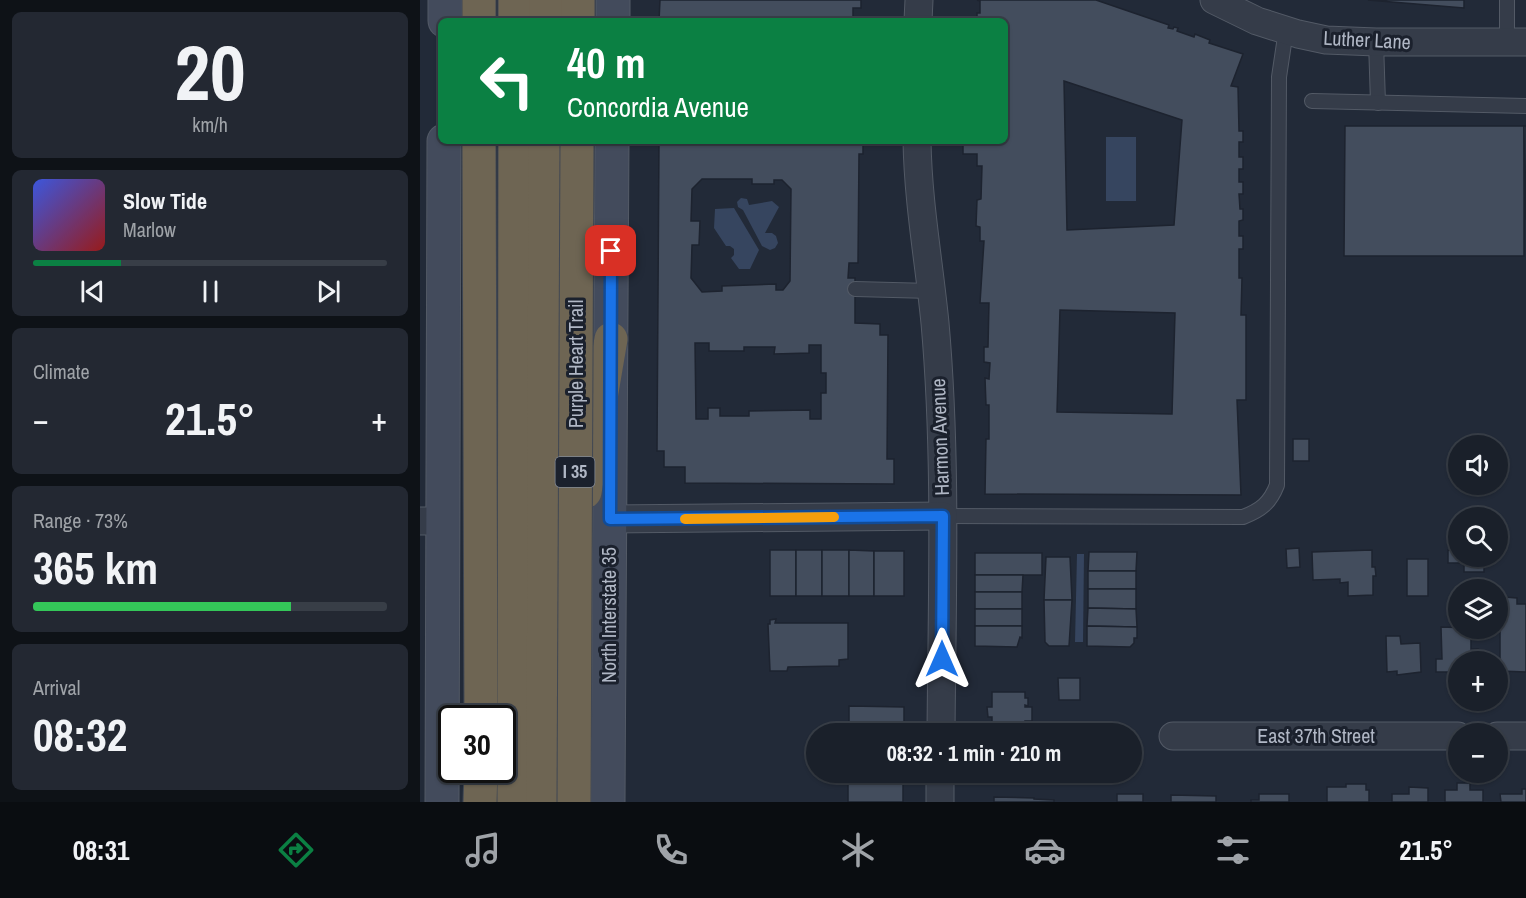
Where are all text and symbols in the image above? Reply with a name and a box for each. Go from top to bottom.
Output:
text: 20 [174,19,246,124]
street label: Luther Lane [1323,24,1411,55]
text: 40 m [567,35,646,91]
icon: left [468,42,546,120]
text: Concordia Avenue [567,89,749,125]
text: km/h [192,111,228,138]
text: Slow Tide [123,186,207,216]
text: Marlow [123,216,176,243]
pin [585,225,636,276]
icon: arrive [594,234,627,267]
icon: previous [76,275,109,308]
icon: pause [194,275,227,308]
icon: next [312,275,345,308]
street label: Purple Heart Trail [562,300,589,428]
text: Climate [33,358,90,385]
street label: Harmon Avenue [924,378,955,496]
text: 21.5° [165,388,255,449]
text: − [33,397,49,441]
text: + [371,397,387,441]
map controls [1448,435,1508,783]
button: sound [1448,435,1508,495]
road number: I 35 [556,457,594,487]
text: Range · 73% [33,507,128,534]
button: search [1448,507,1508,567]
text: 365 km [33,537,158,598]
street label: North Interstate 35 [595,547,622,683]
button: layers [1448,579,1508,639]
position arrow [910,627,974,691]
button: + [1448,651,1508,711]
text: Arrival [33,674,80,701]
text: 08:32 [33,704,127,765]
speed limit sign: 30 [438,705,516,783]
street label: East 37th Street [1257,722,1375,749]
button: − [1448,723,1508,783]
text: 08:32 · 1 min · 210 m [887,738,1061,768]
icon: directions [275,829,317,871]
icon: music [462,829,504,871]
icon: phone [650,829,692,871]
icon: climate [837,829,879,871]
icon: car [1024,829,1066,871]
icon: filters [1212,829,1254,871]
text: 08:31 [73,832,129,868]
text: 21.5° [1399,832,1453,868]

